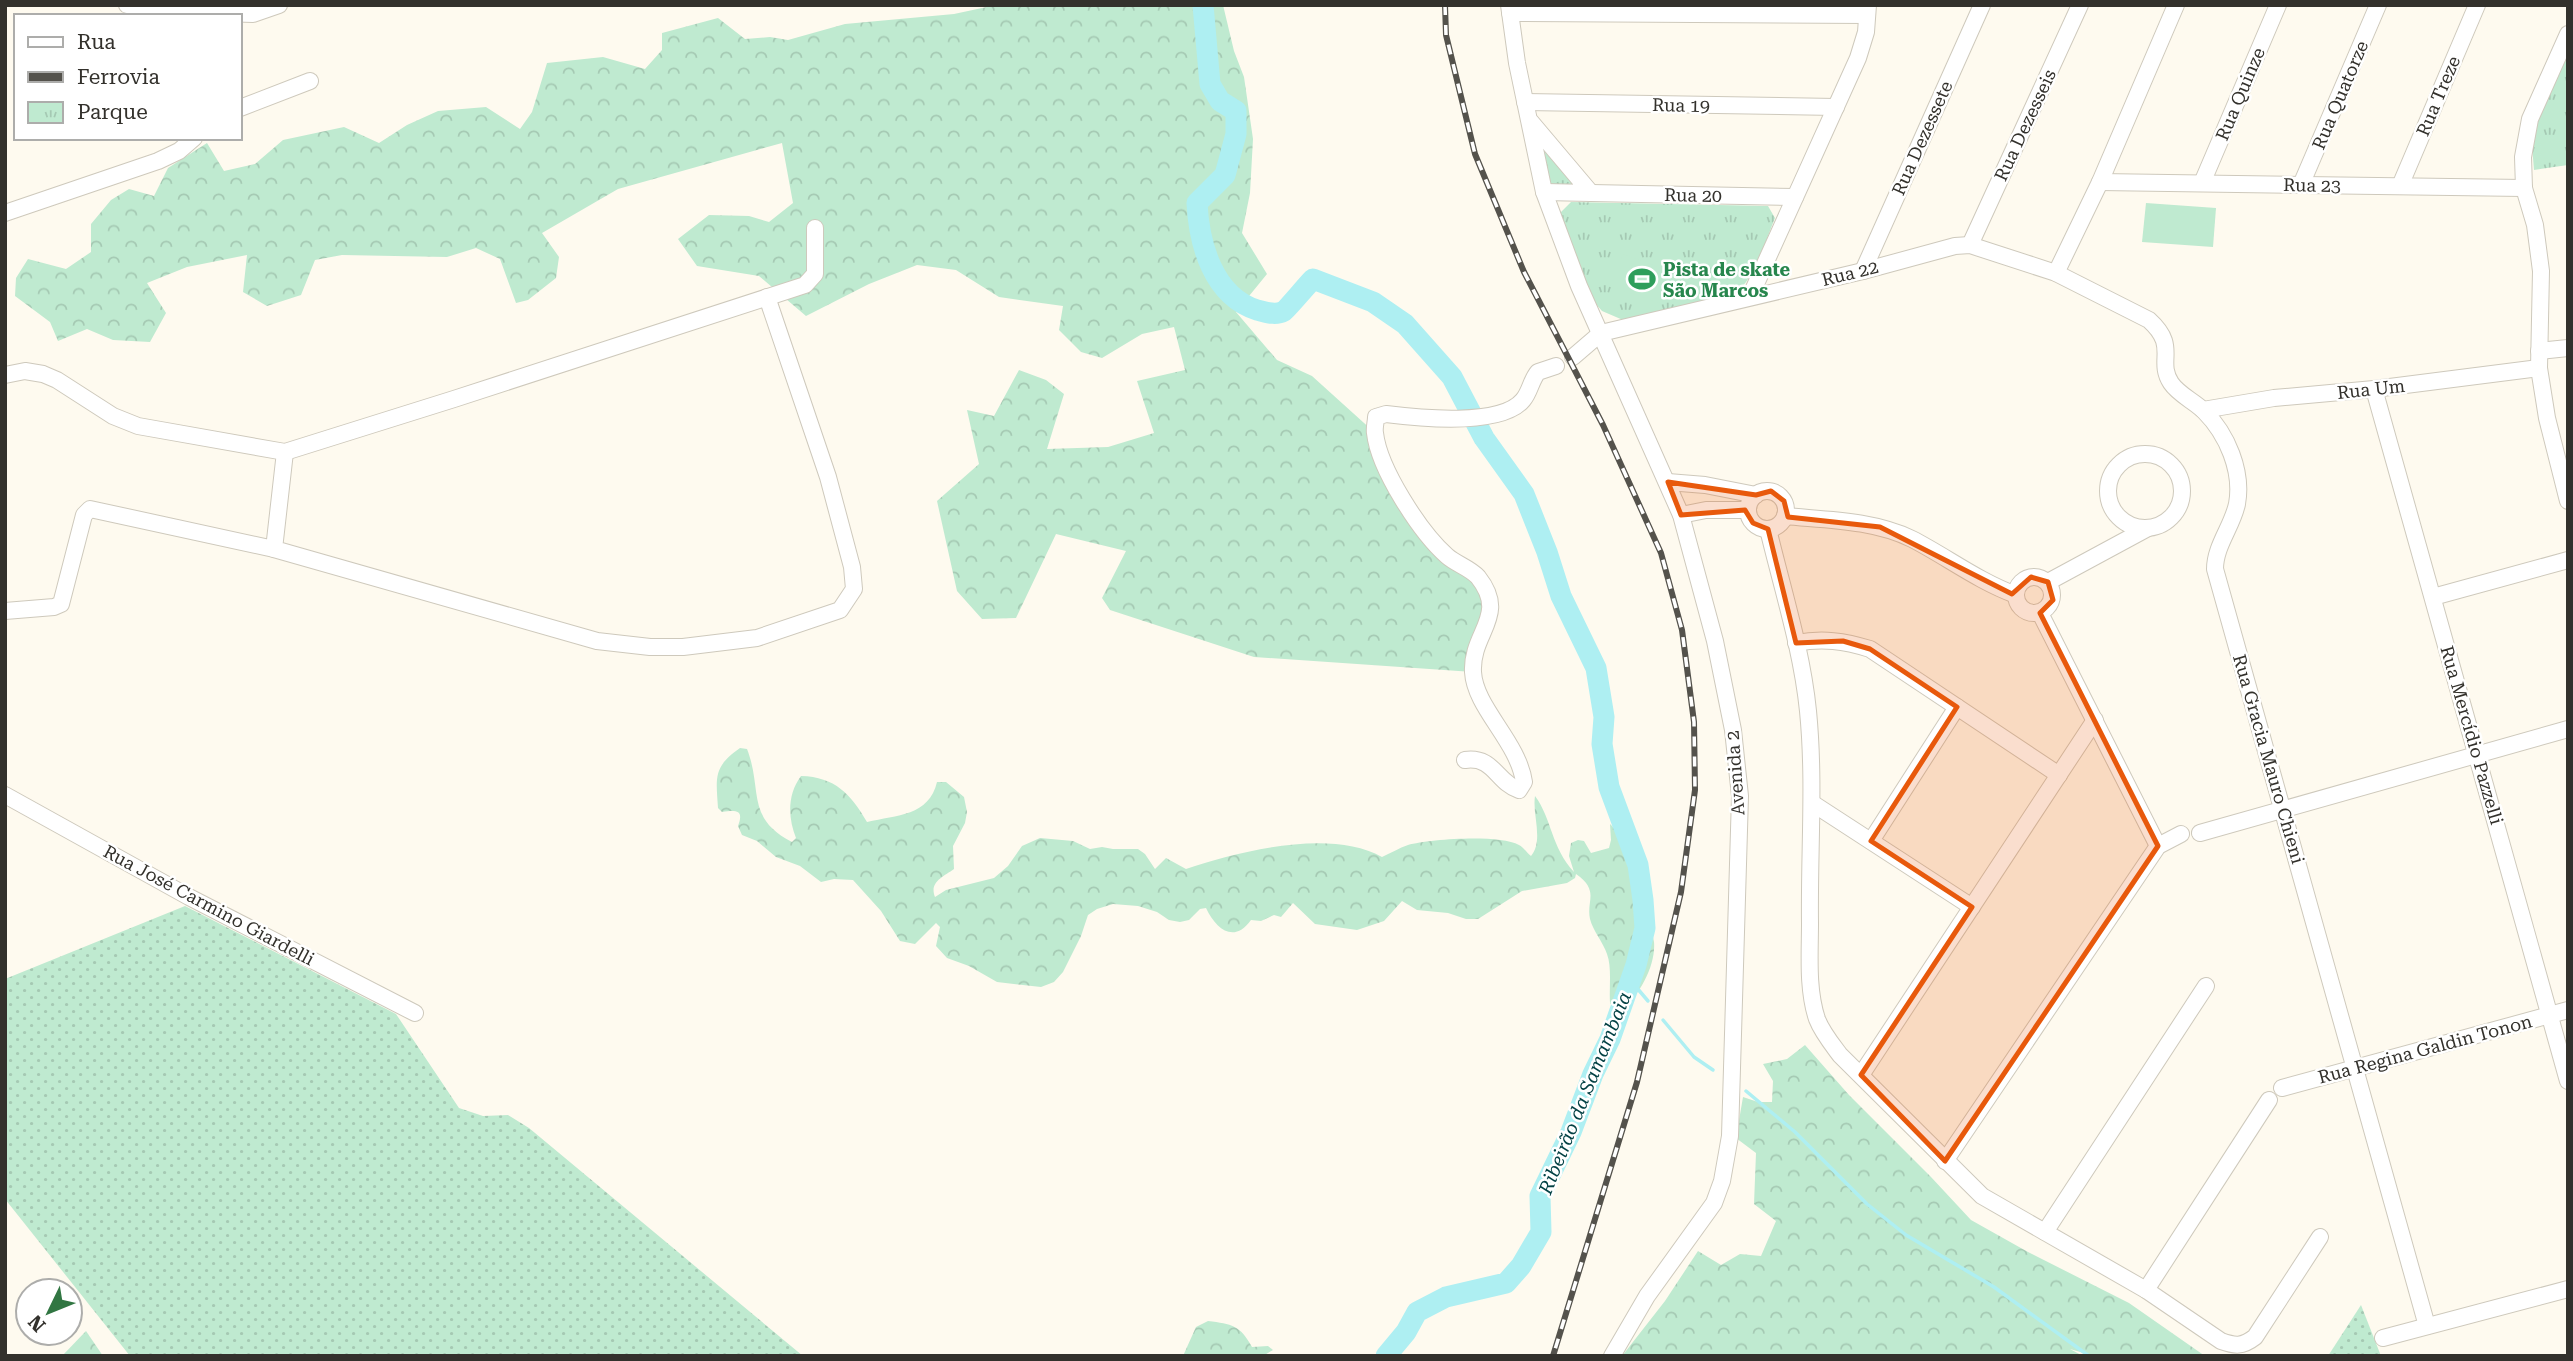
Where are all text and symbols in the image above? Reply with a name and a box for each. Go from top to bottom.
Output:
legend [14,14,242,140]
text: Rua [77,30,116,54]
street label: Rua Quatorze [2308,37,2372,153]
street label: Rua Quinze [2211,44,2269,144]
street label: Rua Treze [2412,53,2464,139]
text: Ferrovia [77,65,161,89]
street label: Rua Dezesseis [1990,66,2060,184]
street label: Rua Dezessete [1887,77,1957,198]
street label: Rua 19 [1652,94,1710,116]
text: Parque [77,100,148,124]
street label: Rua 23 [2283,174,2341,196]
street label: Rua 20 [1664,184,1722,206]
street label: Rua 22 [1819,256,1881,290]
place label: Pista de skate São Marcos [1663,259,1791,301]
sports icon: Pista de skate São Marcos [1627,264,1657,294]
street label: Rua Um [2336,375,2406,403]
street label: Rua Mercídio Pazzelli [2436,643,2508,827]
street label: Rua Gracia Mauro Chieni [2229,652,2309,866]
street label: Avenida 2 [1722,730,1748,816]
street label: Rua José Carmino Giardelli [100,840,318,970]
water label: Ribeirão da Samambaia [1533,988,1636,1199]
street label: Rua Regina Galdin Tonon [2316,1010,2535,1088]
north arrow [14,1277,84,1347]
text: N [23,1310,50,1336]

